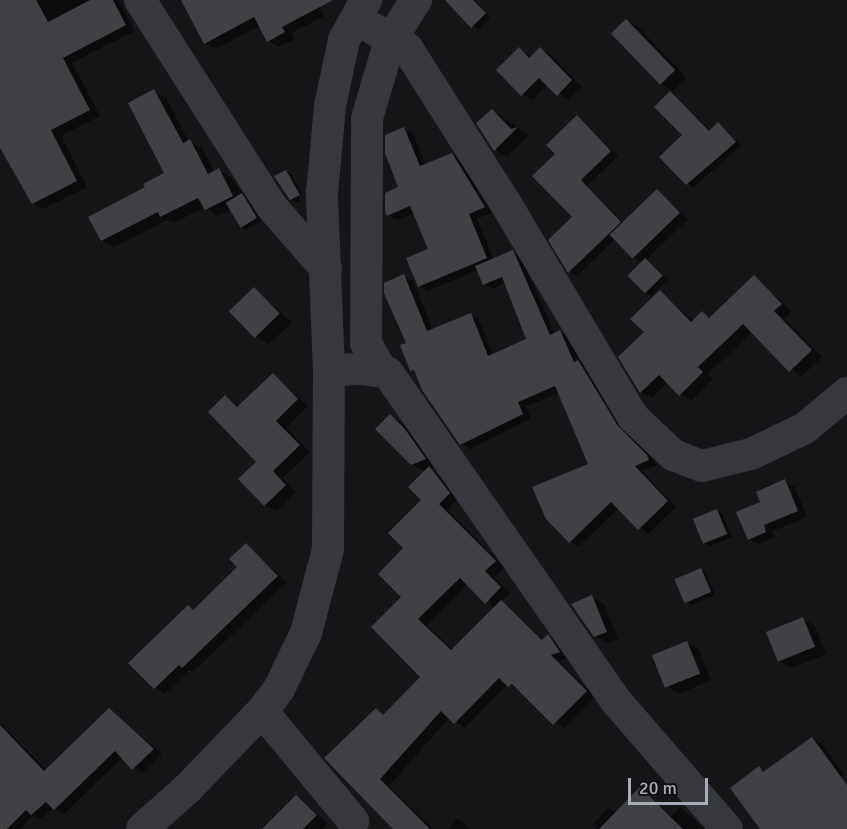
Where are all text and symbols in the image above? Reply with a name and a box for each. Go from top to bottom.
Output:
scale bar [631,766,710,804]
text: 20 m [639,777,677,799]

